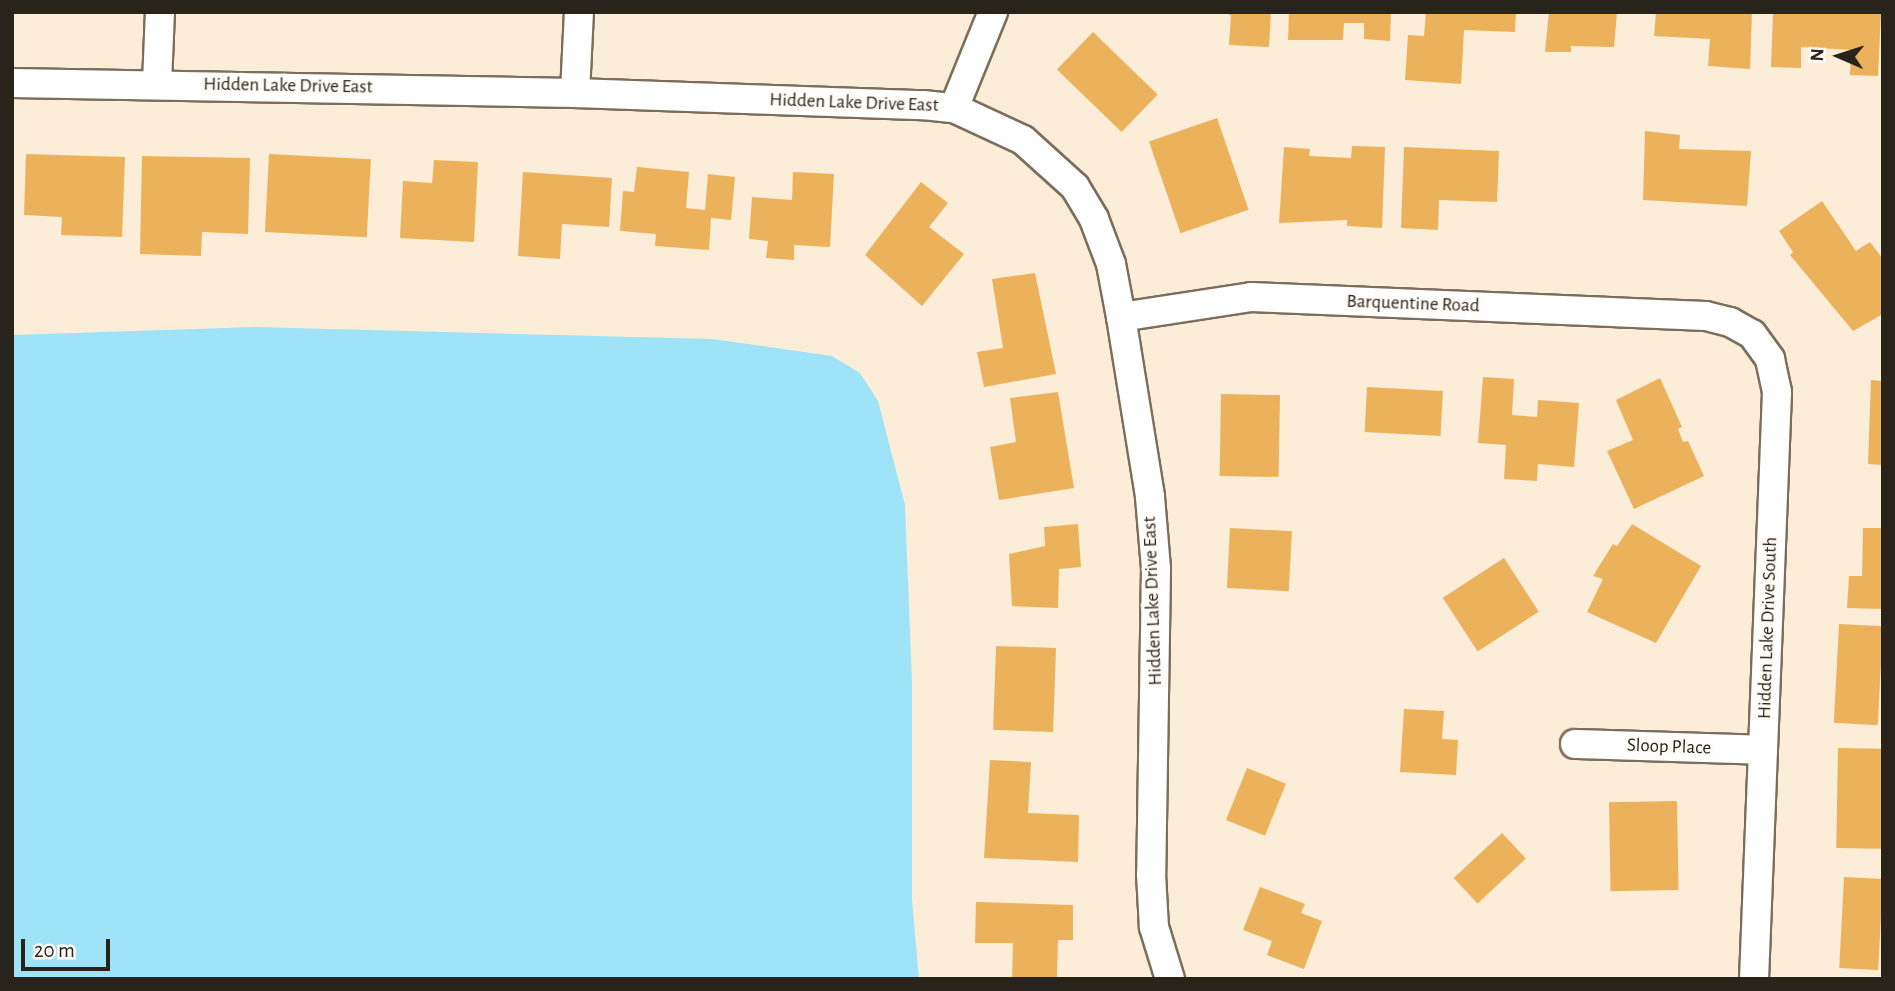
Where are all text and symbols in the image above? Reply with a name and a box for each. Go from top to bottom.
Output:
north arrow [1804,21,1874,91]
text: N [1808,48,1827,62]
street label: Hidden Lake Drive East [203,73,373,99]
street label: Hidden Lake Drive East [769,89,939,117]
street label: Barquentine Road [1346,290,1480,318]
street label: Hidden Lake Drive East [1139,516,1167,686]
street label: Hidden Lake Drive South [1753,537,1783,719]
street label: Sloop Place [1626,734,1712,760]
scale bar [24,925,114,969]
text: 20 m [34,940,75,961]

